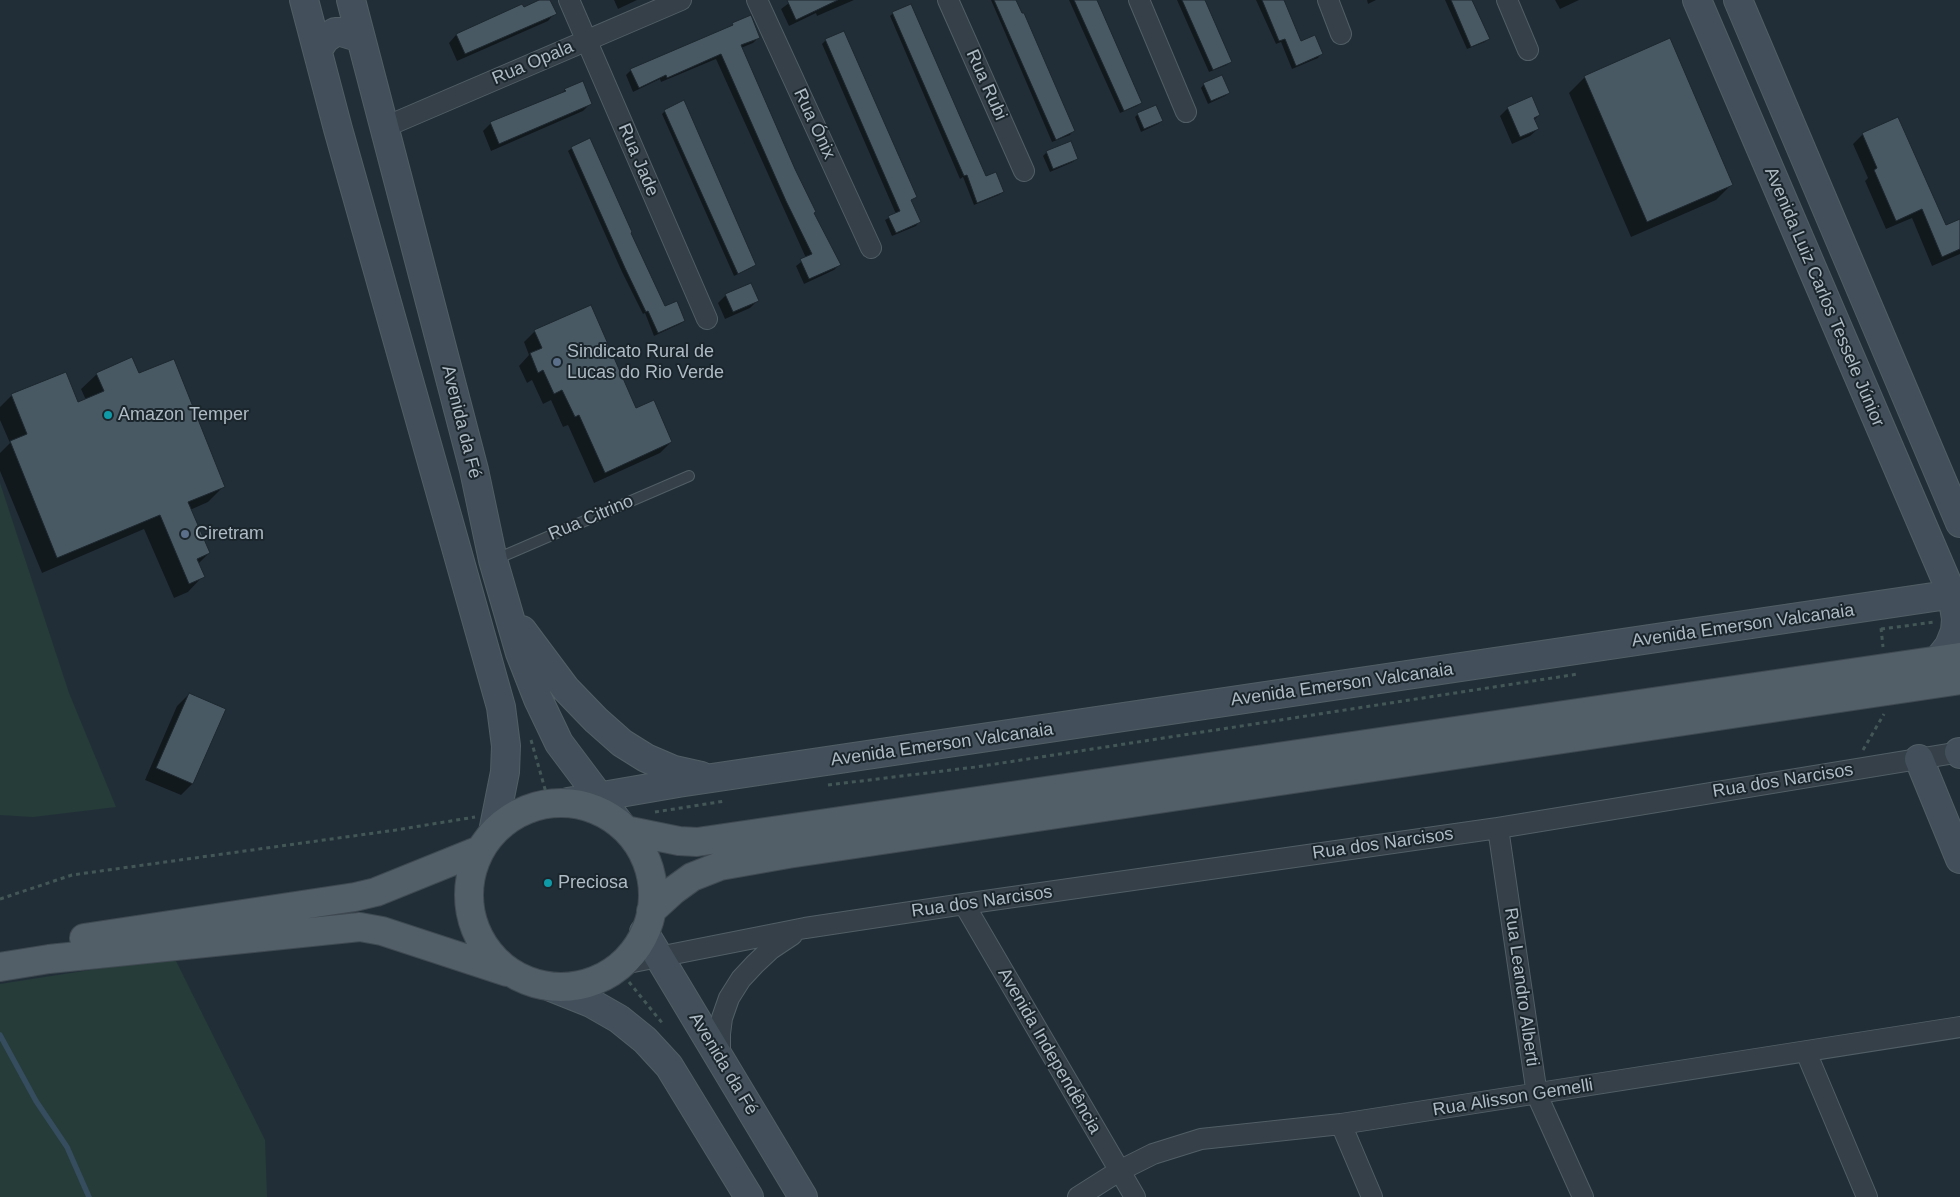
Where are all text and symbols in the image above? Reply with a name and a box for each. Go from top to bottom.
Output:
street label: Rua Opala [489,36,577,90]
street label: Rua Rubi [961,46,1011,124]
street label: Rua Ónix [788,85,840,163]
street label: Rua Jade [613,120,663,200]
street label: Avenida Luiz Carlos Tessele Júnior [1759,164,1889,430]
place label: Sindicato Rural de Lucas do Rio Verde [567,341,724,384]
marker: Sindicato Rural de Lucas do Rio Verde [551,356,563,368]
street label: Avenida da Fé [437,363,485,481]
place label: Amazon Temper [118,404,249,426]
marker: Amazon Temper [102,409,114,421]
street label: Rua Citrino [545,490,637,546]
place label: Ciretram [195,523,264,545]
marker: Ciretram [179,528,191,540]
street label: Avenida Emerson Valcanaia [1630,600,1856,652]
street label: Avenida Emerson Valcanaia [1229,659,1455,711]
street label: Avenida Emerson Valcanaia [829,719,1055,771]
street label: Rua dos Narcisos [1711,759,1855,803]
street label: Rua dos Narcisos [1311,823,1455,865]
place label: Preciosa [558,872,628,894]
marker: Preciosa [542,877,554,889]
street label: Rua dos Narcisos [910,881,1054,923]
street label: Rua Leandro Alberti [1499,906,1543,1068]
street label: Avenida Independência [993,964,1105,1138]
street label: Avenida da Fé [684,1009,762,1119]
street label: Rua Alisson Gemelli [1431,1075,1595,1121]

